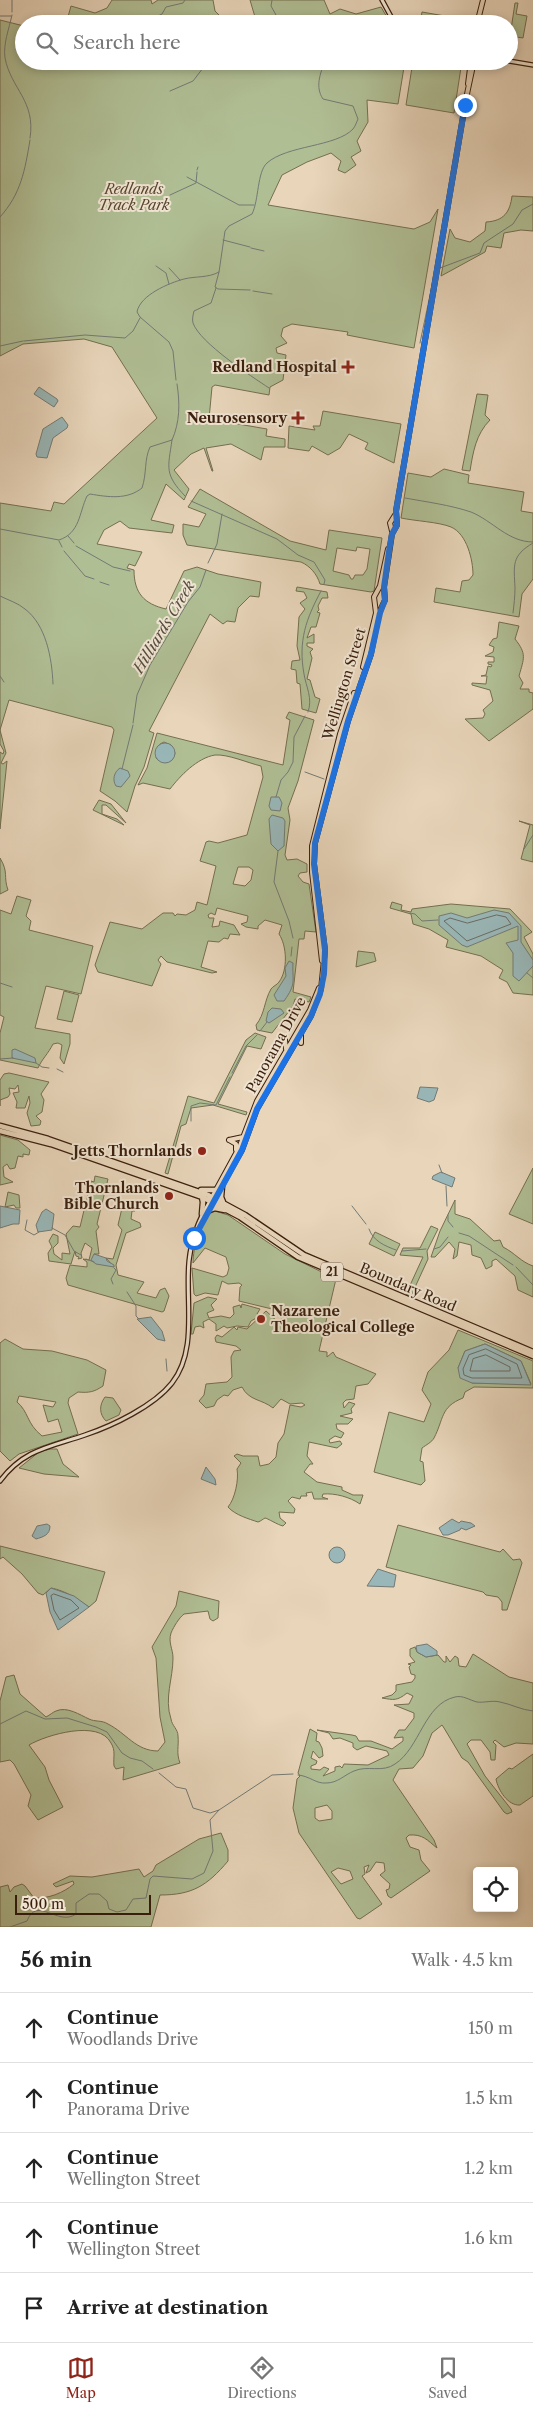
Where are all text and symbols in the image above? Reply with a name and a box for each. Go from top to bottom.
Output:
search box [15,15,518,70]
icon: search [33,29,61,57]
text: Search here [73,31,181,54]
route end [454,94,477,117]
park label: Redlands Track Park [98,180,170,214]
place label: Redland Hospital [212,358,337,376]
marker: Redland Hospital [341,360,355,374]
place label: Neurosensory [187,409,287,427]
marker: Neurosensory [291,411,305,425]
water label: Hilliards Creek [128,577,199,677]
street label: Wellington Street [318,626,370,743]
street label: Panorama Drive [242,994,310,1096]
place label: Jetts Thornlands [70,1142,192,1160]
marker: Jetts Thornlands [196,1145,208,1157]
place label: Thornlands Bible Church [64,1179,159,1213]
marker: Thornlands Bible Church [163,1190,175,1202]
route start [183,1227,206,1250]
street label: Boundary Road [357,1259,459,1316]
road number: 21 [321,1262,343,1282]
place label: Nazarene Theological College [271,1302,415,1336]
marker: Nazarene Theological College [255,1313,267,1325]
map controls [473,1867,518,1912]
button: locate [473,1867,518,1912]
scale bar [15,1892,151,1915]
text: 500 m [22,1895,64,1913]
text: 56 min [20,1947,92,1972]
text: Walk · 4.5 km [411,1950,513,1970]
text: Continue [67,2006,159,2029]
icon: ahead [20,2014,48,2042]
text: 150 m [468,2018,513,2038]
text: Woodlands Drive [67,2029,198,2049]
text: Continue [67,2076,159,2099]
icon: ahead [20,2084,48,2112]
text: 1.5 km [465,2088,513,2108]
text: Panorama Drive [67,2099,190,2119]
text: Continue [67,2146,159,2169]
icon: ahead [20,2154,48,2182]
text: 1.2 km [464,2158,513,2178]
text: Wellington Street [67,2169,200,2189]
text: Continue [67,2216,159,2239]
icon: ahead [20,2224,48,2252]
text: 1.6 km [464,2228,513,2248]
text: Wellington Street [67,2239,200,2259]
icon: arrive [20,2294,48,2322]
text: Arrive at destination [67,2296,268,2319]
tab: Map [66,2354,96,2402]
tab: Directions [227,2354,297,2402]
tab: Saved [428,2354,467,2402]

